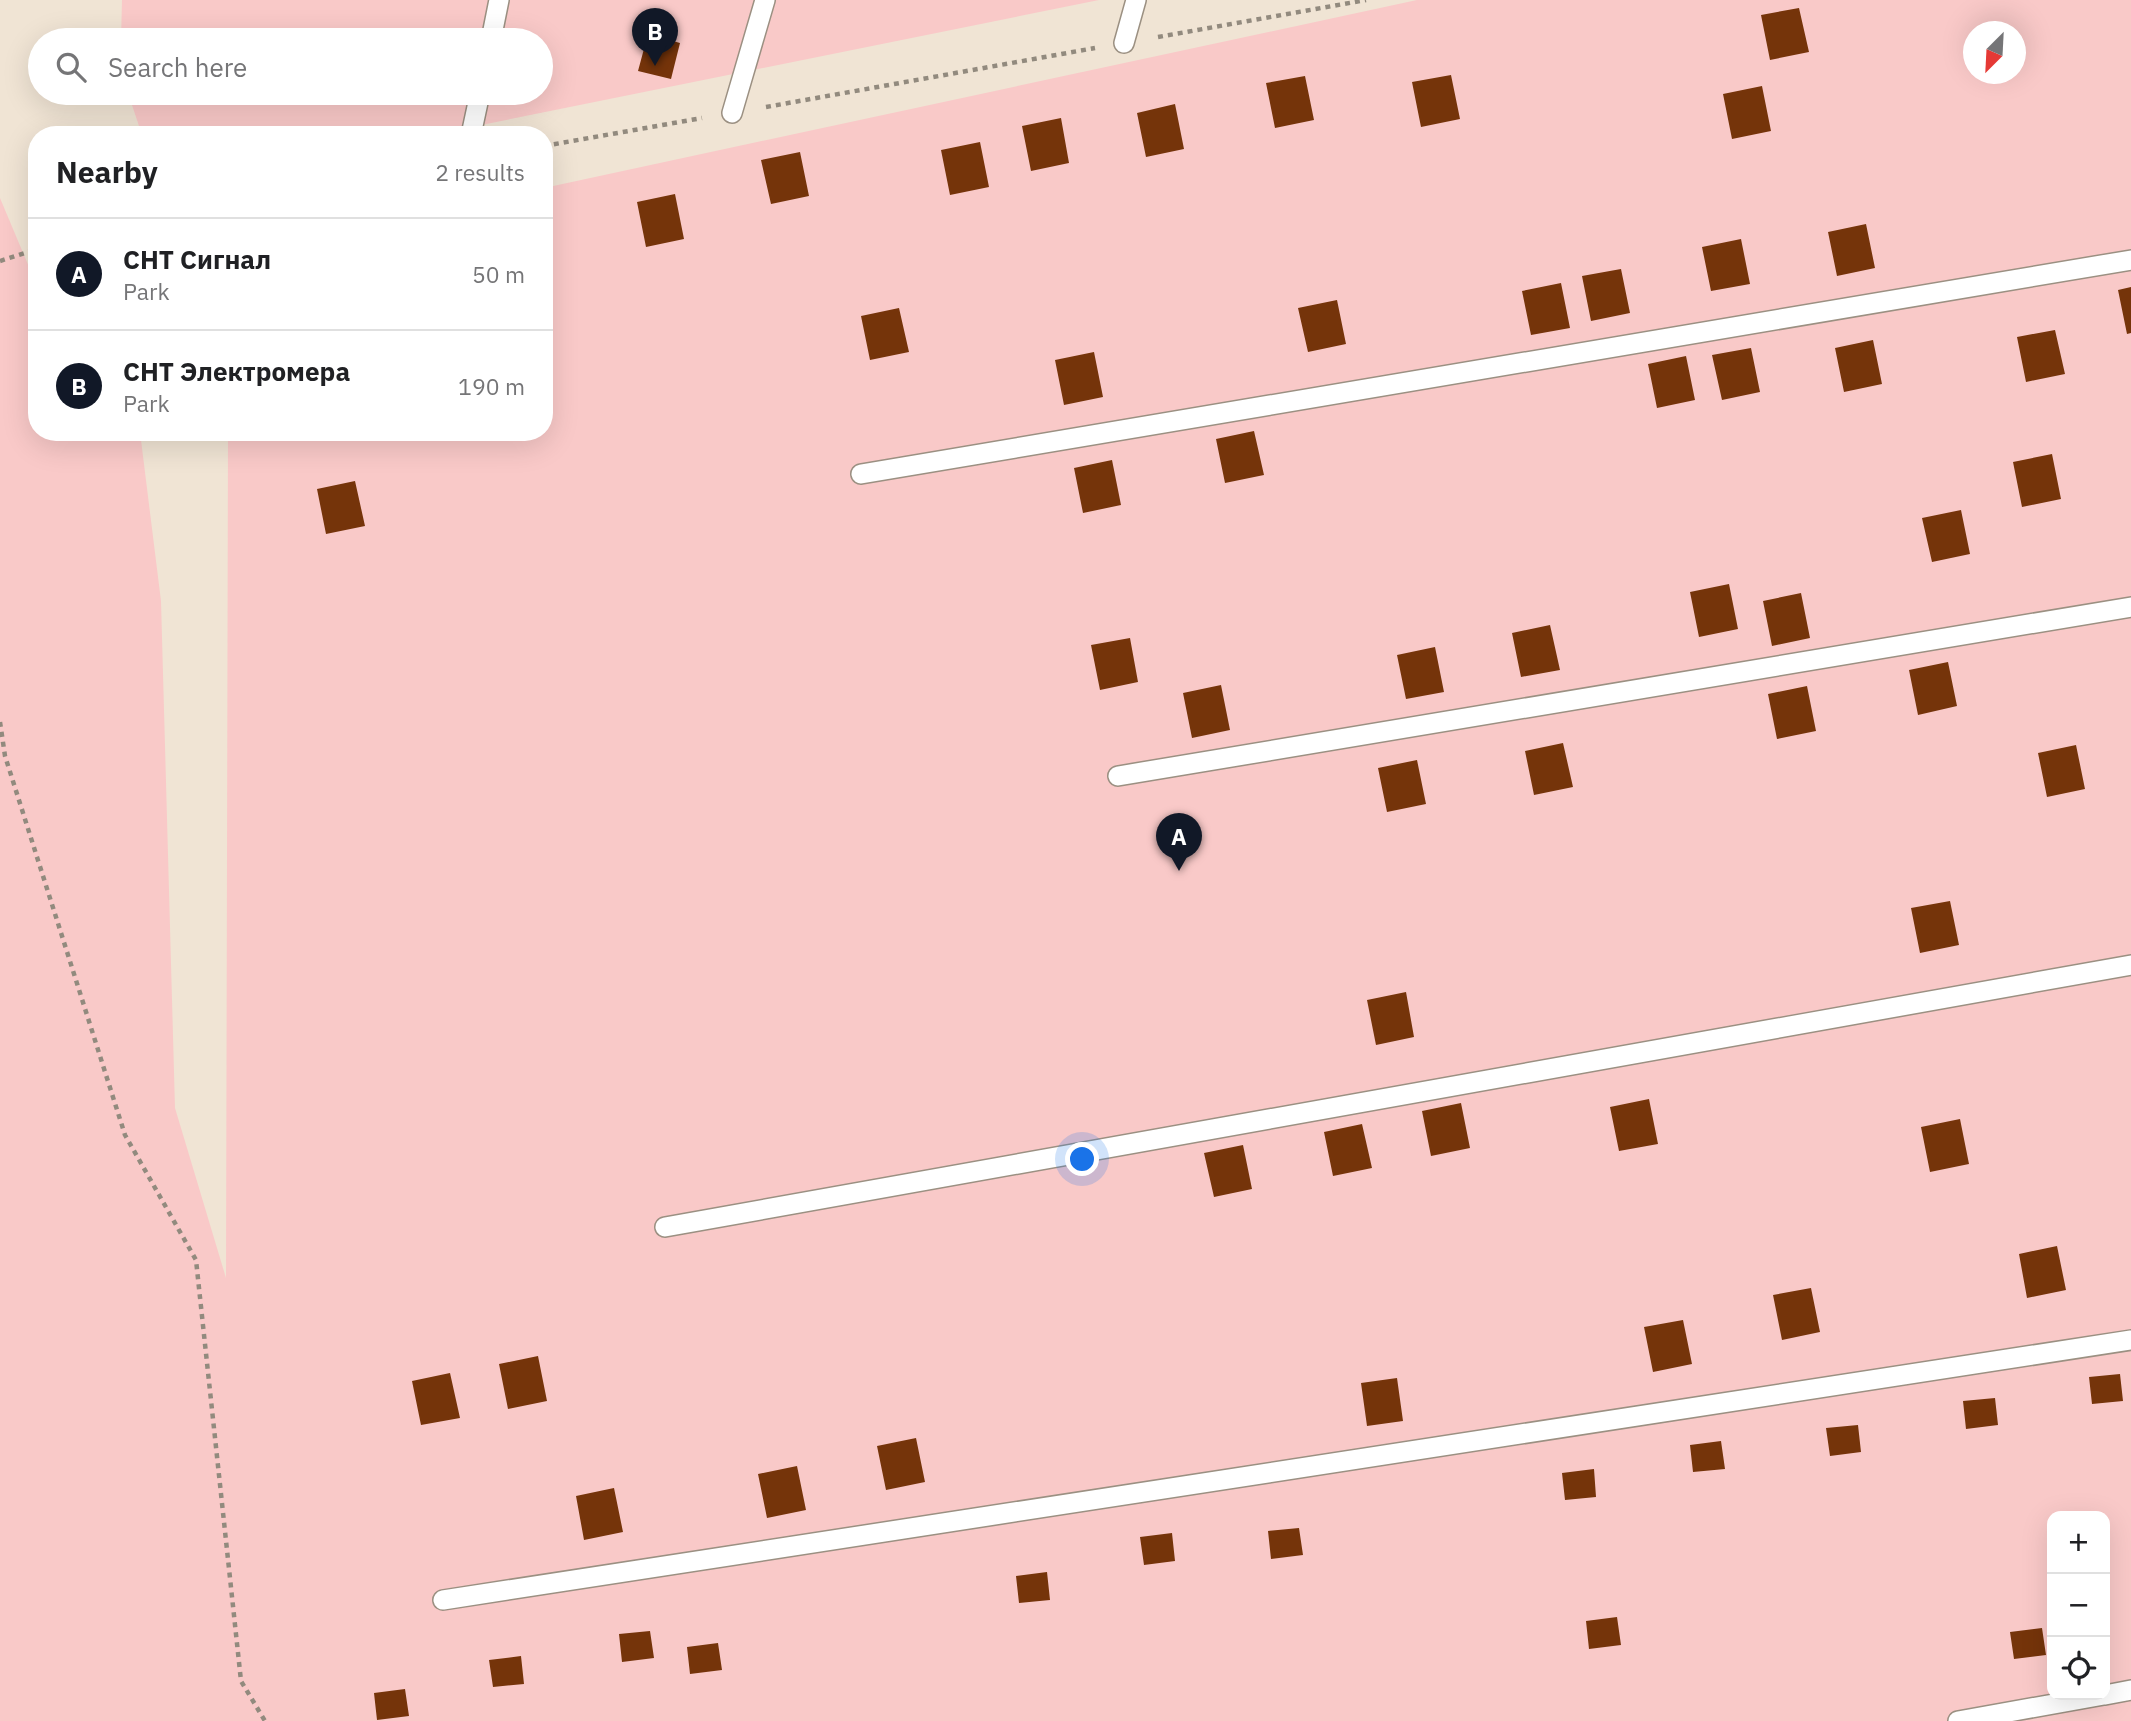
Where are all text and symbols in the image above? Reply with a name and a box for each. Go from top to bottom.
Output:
pin: B [632,8,678,66]
north arrow [1963,21,2026,84]
search box [28,28,553,105]
icon: search [52,48,90,86]
text: Search here [108,50,247,84]
text: Nearby [56,152,158,191]
text: 2 results [435,157,525,187]
text: СНТ Сигнал [123,242,271,276]
text: A [71,259,87,289]
text: 50 m [472,259,525,289]
text: Park [123,276,170,306]
text: СНТ Электромера [123,354,350,388]
text: B [71,371,87,401]
text: 190 m [458,371,525,401]
text: Park [123,388,170,418]
pin: A [1156,813,1202,871]
your location [1065,1142,1099,1176]
map controls [2047,1511,2110,1700]
button: + [2047,1511,2110,1574]
button: − [2047,1574,2110,1637]
button: locate [2047,1637,2110,1700]

